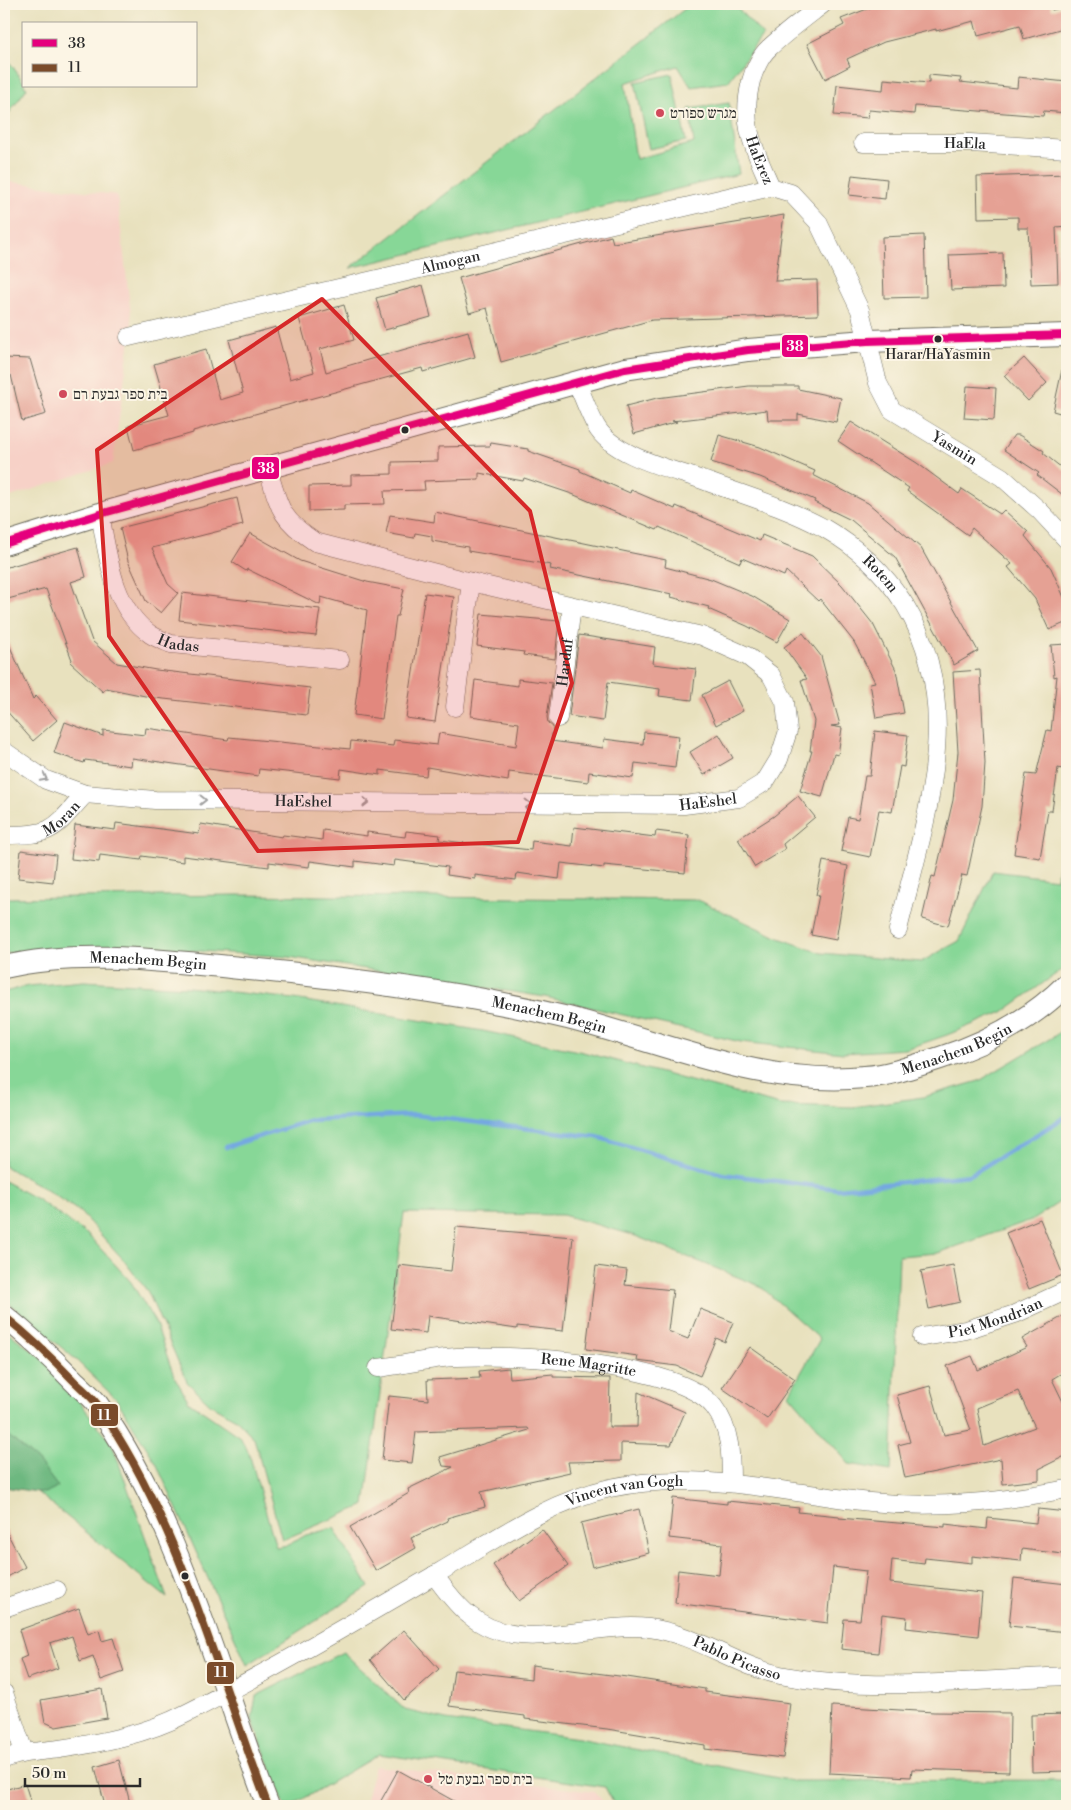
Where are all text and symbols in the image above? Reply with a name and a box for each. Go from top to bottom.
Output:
legend [22,22,198,88]
text: 38 [68,34,85,53]
text: 11 [68,58,82,77]
place label: מגרש ספורט [670,104,737,123]
marker: מגרש ספורט [654,107,666,119]
street label: HaErez [741,133,778,187]
street label: HaEla [944,134,987,153]
street label: Almogan [418,246,482,278]
line badge: 38 [781,334,809,358]
marker: Harar/HaYasmin [933,334,943,344]
text: 38 [786,338,804,356]
place label: Harar/HaYasmin [885,346,991,364]
place label: בית ספר גבעת רם [73,385,167,404]
marker: בית ספר גבעת רם [57,388,69,400]
unlabelled marker [400,425,410,435]
street label: Yasmin [927,426,981,469]
line badge: 38 [251,456,280,480]
text: 38 [257,460,275,478]
street label: Rotem [859,551,903,596]
street label: Hadas [154,630,200,656]
street label: Harduf [553,637,577,688]
one-way arrow [39,772,48,782]
street label: HaEshel [678,789,738,815]
street label: HaEshel [274,792,333,811]
one-way arrow [200,795,208,805]
street label: Moran [39,797,84,840]
one-way arrow [362,797,370,807]
one-way arrow [525,799,533,809]
street label: Menachem Begin [90,948,208,974]
street label: Menachem Begin [490,992,609,1038]
street label: Menachem Begin [899,1019,1015,1079]
street label: Piet Mondrian [947,1293,1046,1342]
street label: Rene Magritte [540,1349,638,1381]
line badge: 11 [90,1403,119,1427]
text: 11 [97,1407,111,1425]
street label: Vincent van Gogh [562,1471,684,1511]
unlabelled marker [180,1571,190,1581]
street label: Pablo Picasso [690,1632,783,1684]
line badge: 11 [206,1661,235,1685]
text: 11 [214,1664,228,1682]
scale bar [25,1755,140,1787]
text: 50 m [32,1764,66,1783]
place label: בית ספר גבעת טל [438,1770,533,1789]
marker: בית ספר גבעת טל [422,1773,434,1785]

